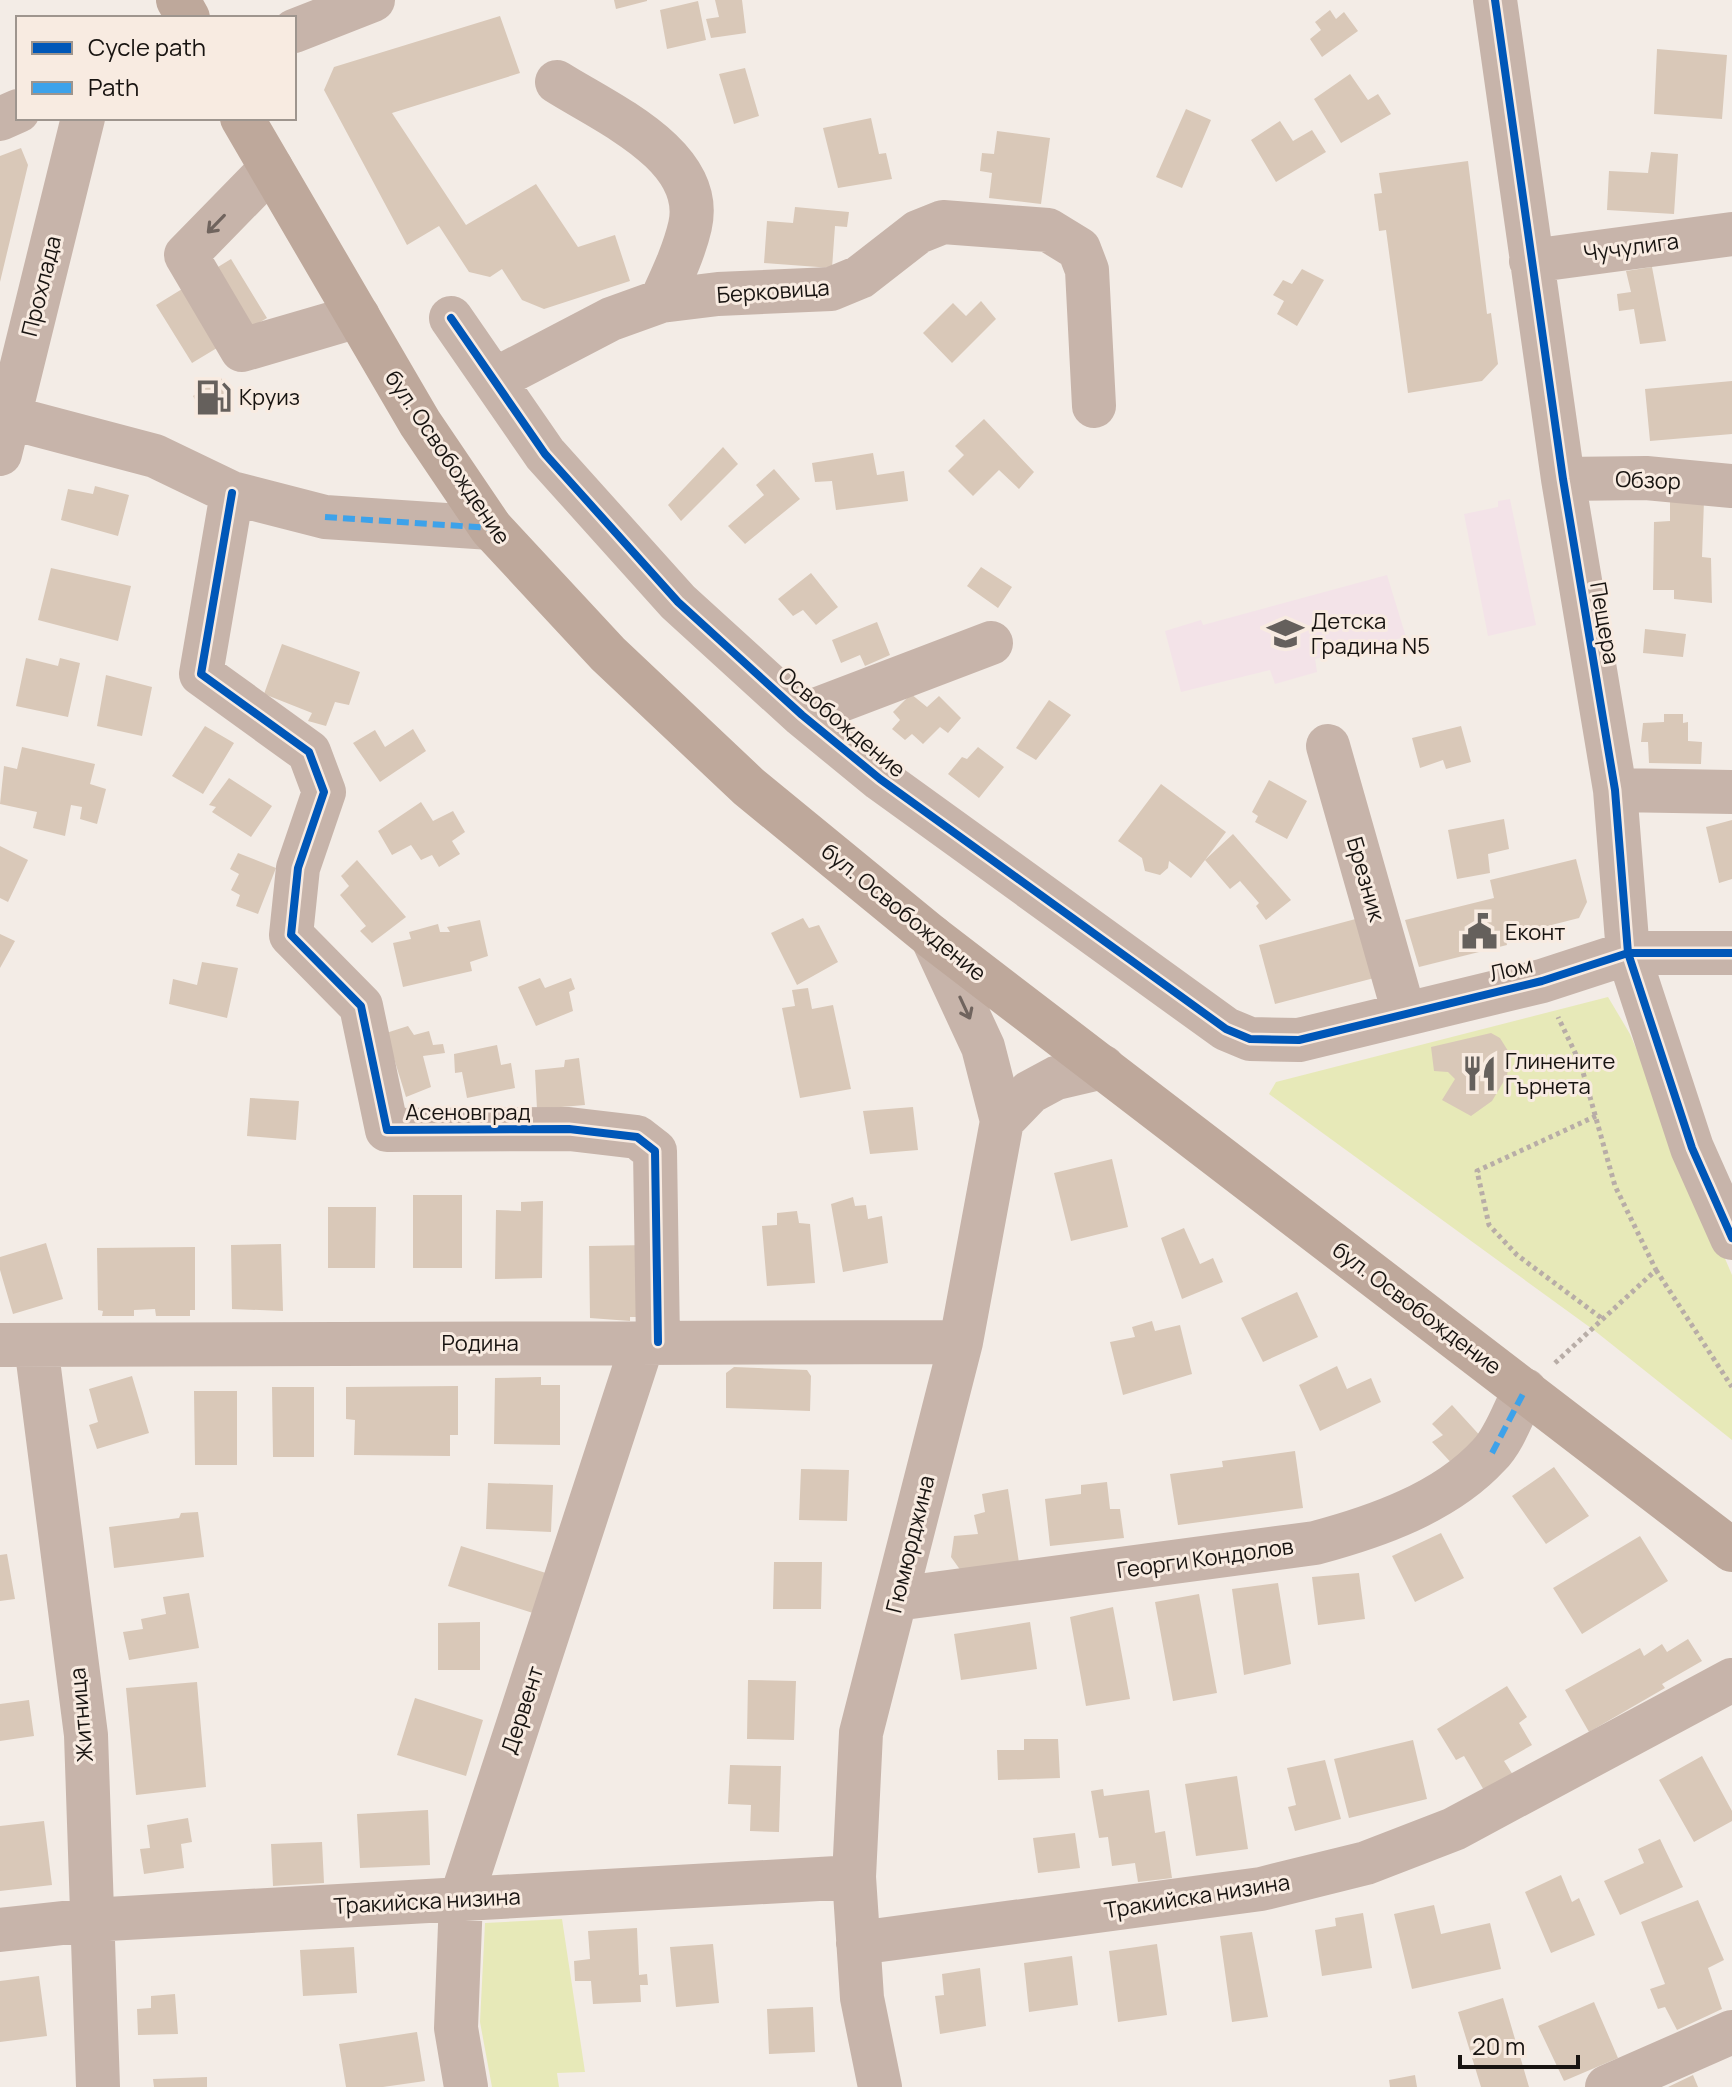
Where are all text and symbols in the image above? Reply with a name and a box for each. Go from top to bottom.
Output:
legend [16,16,296,120]
text: Cycle path [88,30,206,63]
text: Path [88,70,139,103]
one-way arrow [207,214,226,234]
street label: Чучулига [1581,225,1681,269]
street label: Прохлада [14,233,68,339]
street label: Берковица [716,272,830,310]
street label: бул. Освобождение [379,364,518,550]
fuel station icon: Круиз [194,378,232,416]
place label: Круиз [239,382,300,412]
street label: Обзор [1615,464,1681,496]
street label: Пещера [1583,579,1627,667]
place label: Детска Градина N5 [1311,606,1430,661]
school or university icon: Детска Градина N5 [1266,615,1304,653]
street label: Освобождение [772,660,912,784]
street label: Брезник [1340,833,1393,926]
street label: бул. Освобождение [815,836,993,988]
public building icon: Еконт [1460,913,1498,951]
place label: Еконт [1505,917,1565,947]
street label: Лом [1486,949,1536,989]
one-way arrow [958,995,973,1019]
place label: Глинените Гърнета [1505,1046,1616,1101]
restaurant icon: Глинените Гърнета [1460,1055,1498,1093]
street label: Асеновград [405,1097,531,1127]
street label: бул. Освобождение [1326,1235,1508,1381]
street label: Родина [441,1328,519,1358]
street label: Гюмюрджина [878,1472,942,1616]
street label: Георги Кондолов [1115,1531,1295,1585]
street label: Дервент [494,1662,550,1758]
street label: Житница [62,1667,100,1763]
street label: Тракийска низина [1102,1867,1292,1925]
street label: Тракийска низина [333,1881,521,1921]
scale bar [1460,2019,1578,2069]
text: 20 m [1472,2029,1525,2062]

